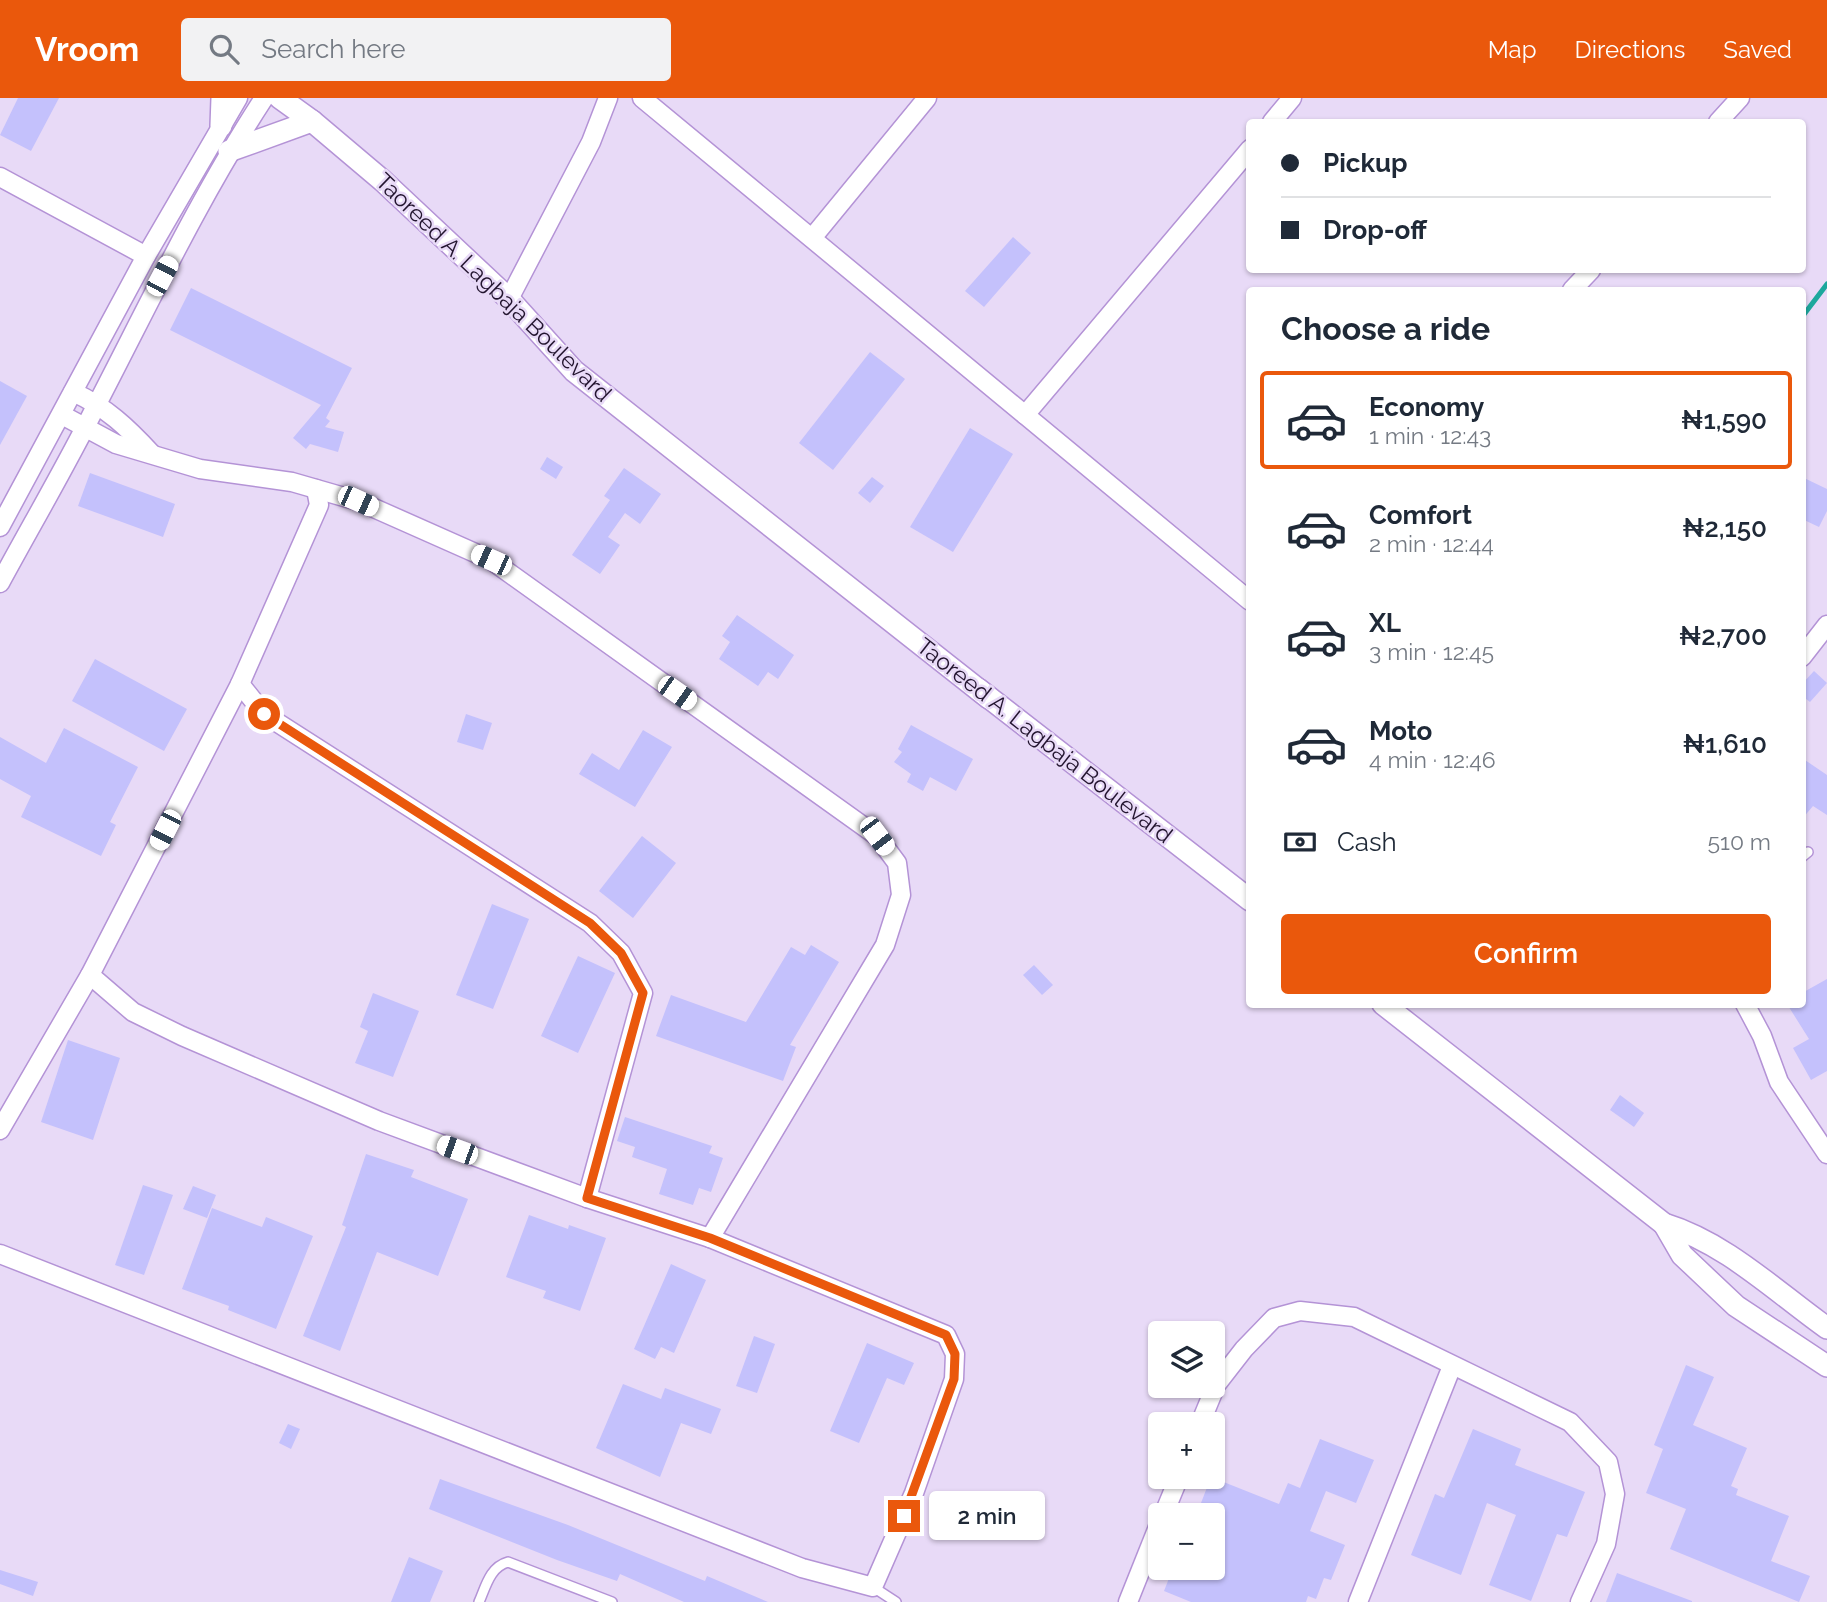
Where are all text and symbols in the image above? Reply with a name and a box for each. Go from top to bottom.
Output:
search box [181,18,671,81]
text: Vroom [35,30,139,69]
icon: search [205,30,243,68]
text: Search here [261,34,406,64]
text: Map [1488,35,1537,64]
text: Directions [1575,35,1685,64]
text: Saved [1723,35,1792,64]
text: Pickup [1323,148,1408,178]
street label: Taoreed A. Lagbaja Boulevard [371,167,617,407]
text: Drop-off [1323,215,1427,245]
car [143,253,182,299]
text: Choose a ride [1281,310,1490,347]
icon: car [1285,389,1348,452]
text: Economy [1369,392,1484,422]
text: ₦1,590 [1681,405,1767,435]
text: 1 min · 12:43 [1369,422,1491,449]
car [335,483,382,519]
icon: car [1285,497,1348,560]
text: Comfort [1369,500,1472,530]
text: ₦2,150 [1682,513,1767,543]
text: 2 min · 12:44 [1369,530,1494,557]
car [468,542,515,578]
icon: car [1285,605,1348,668]
text: XL [1369,608,1401,638]
text: ₦2,700 [1679,621,1767,651]
street label: Taoreed A. Lagbaja Boulevard [912,632,1178,848]
text: 3 min · 12:45 [1369,638,1494,665]
car [654,672,701,714]
route start [248,698,280,730]
icon: car [1285,713,1348,776]
text: Moto [1369,716,1432,746]
text: ₦1,610 [1683,729,1767,759]
text: 4 min · 12:46 [1369,746,1496,773]
car [147,807,184,853]
car [856,813,899,859]
icon: cash [1281,823,1319,861]
text: Cash [1337,827,1397,857]
text: 510 m [1708,828,1771,855]
button: Confirm [1281,914,1771,994]
car [434,1133,481,1167]
map controls [1148,1321,1225,1580]
button: layers [1148,1321,1225,1398]
button: + [1148,1412,1225,1489]
callout: 2 min [928,1492,1044,1540]
route end [888,1500,920,1532]
text: 2 min [958,1502,1016,1529]
button: − [1148,1503,1225,1580]

